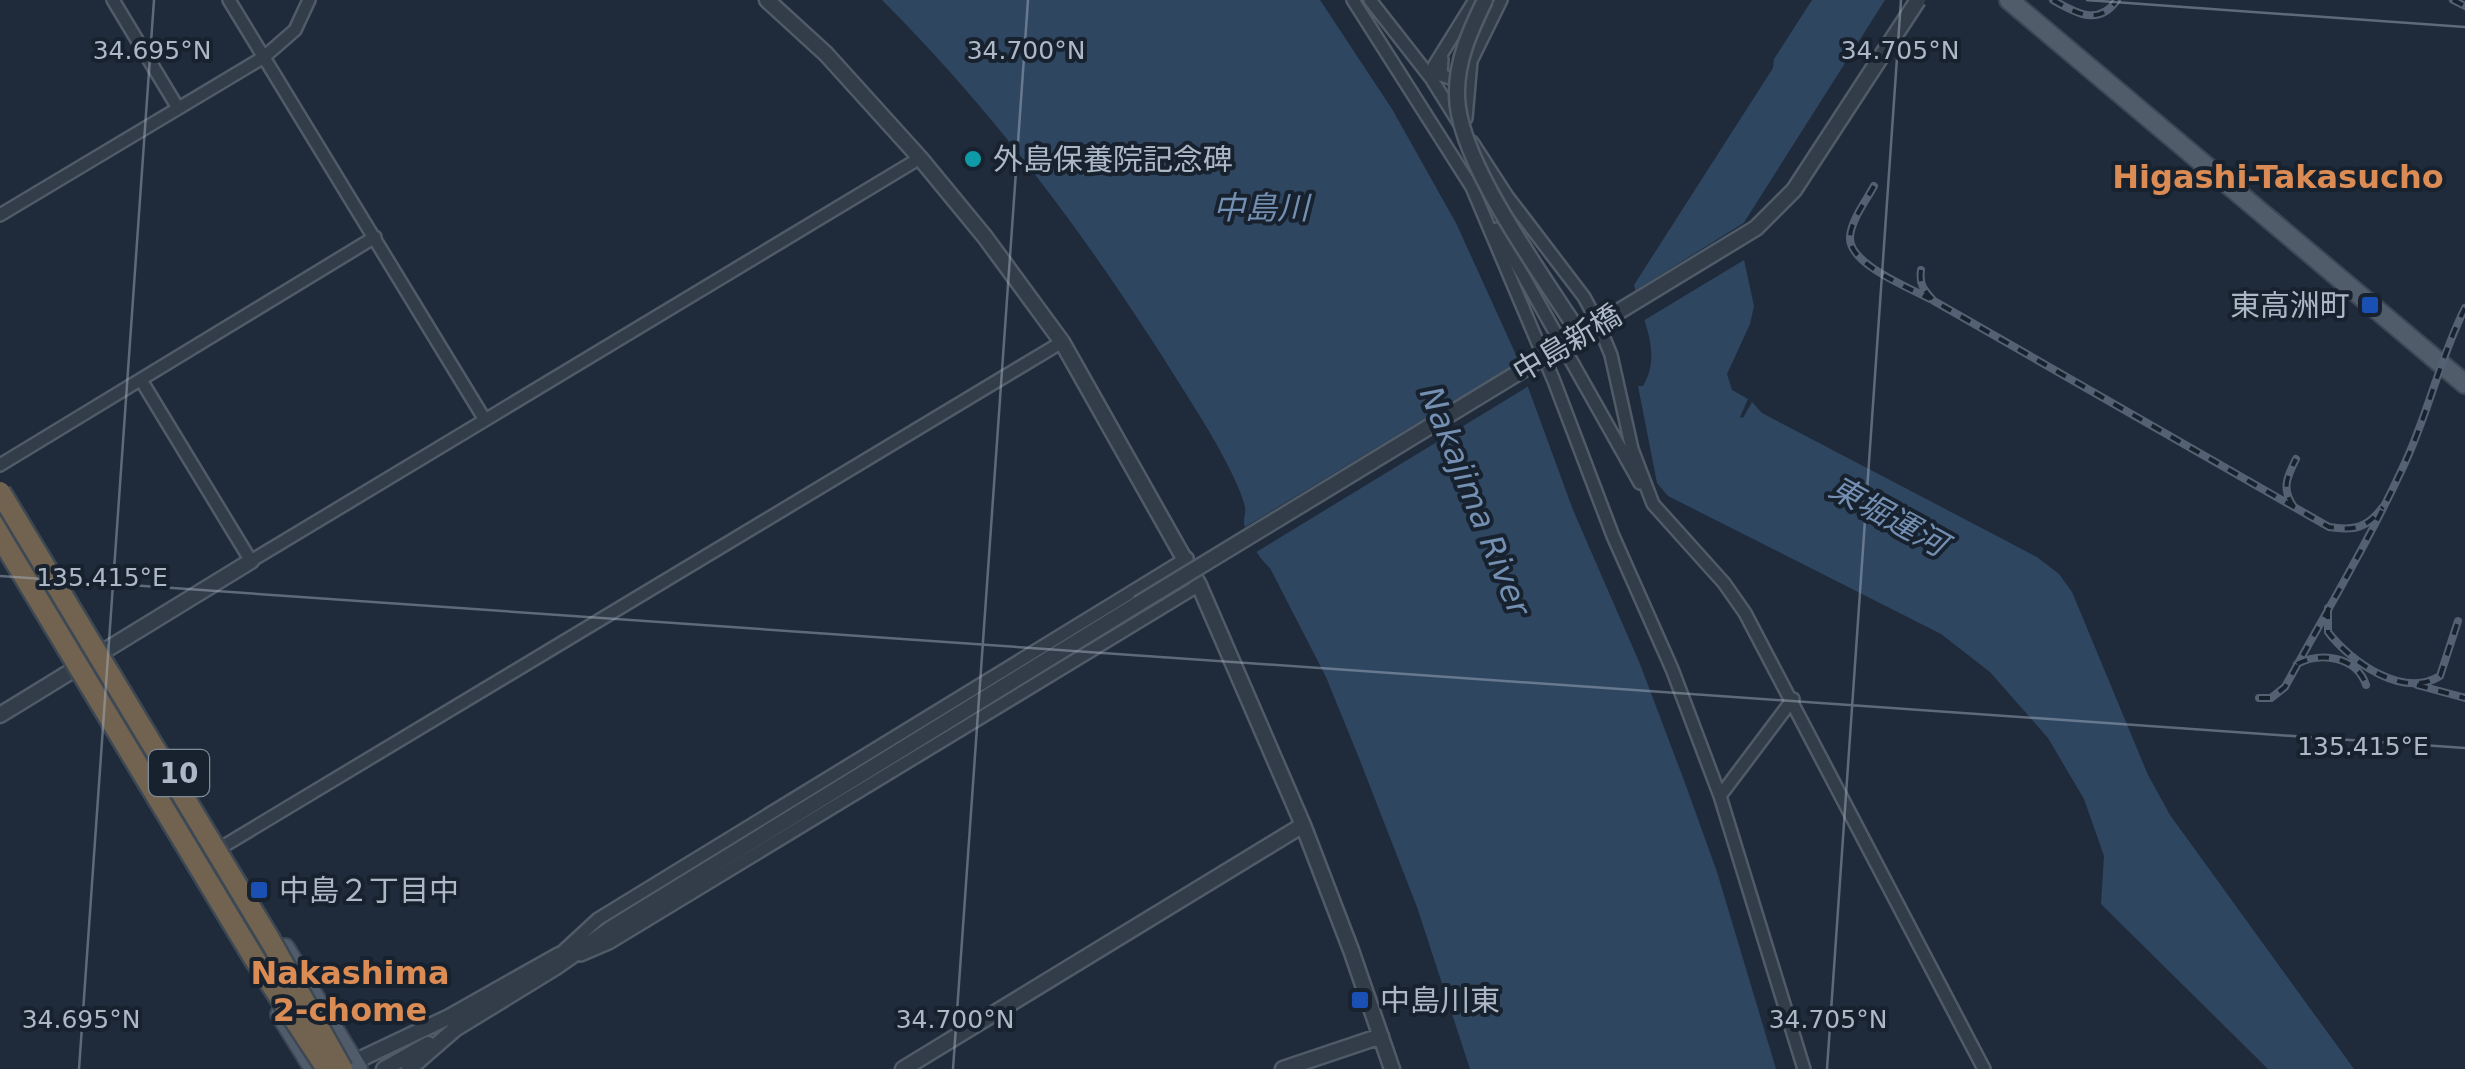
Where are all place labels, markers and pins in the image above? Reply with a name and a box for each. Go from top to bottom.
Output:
place label: 外島保養院記念碑 [993,142,1233,177]
marker: 外島保養院記念碑 [962,148,984,170]
place label: 東高洲町 [2230,288,2350,323]
marker: 東高洲町 [2359,294,2381,316]
place label: 中島２丁目中 [279,873,459,908]
marker: 中島２丁目中 [248,879,270,901]
place label: 中島川東 [1380,983,1500,1018]
marker: 中島川東 [1349,989,1371,1011]

